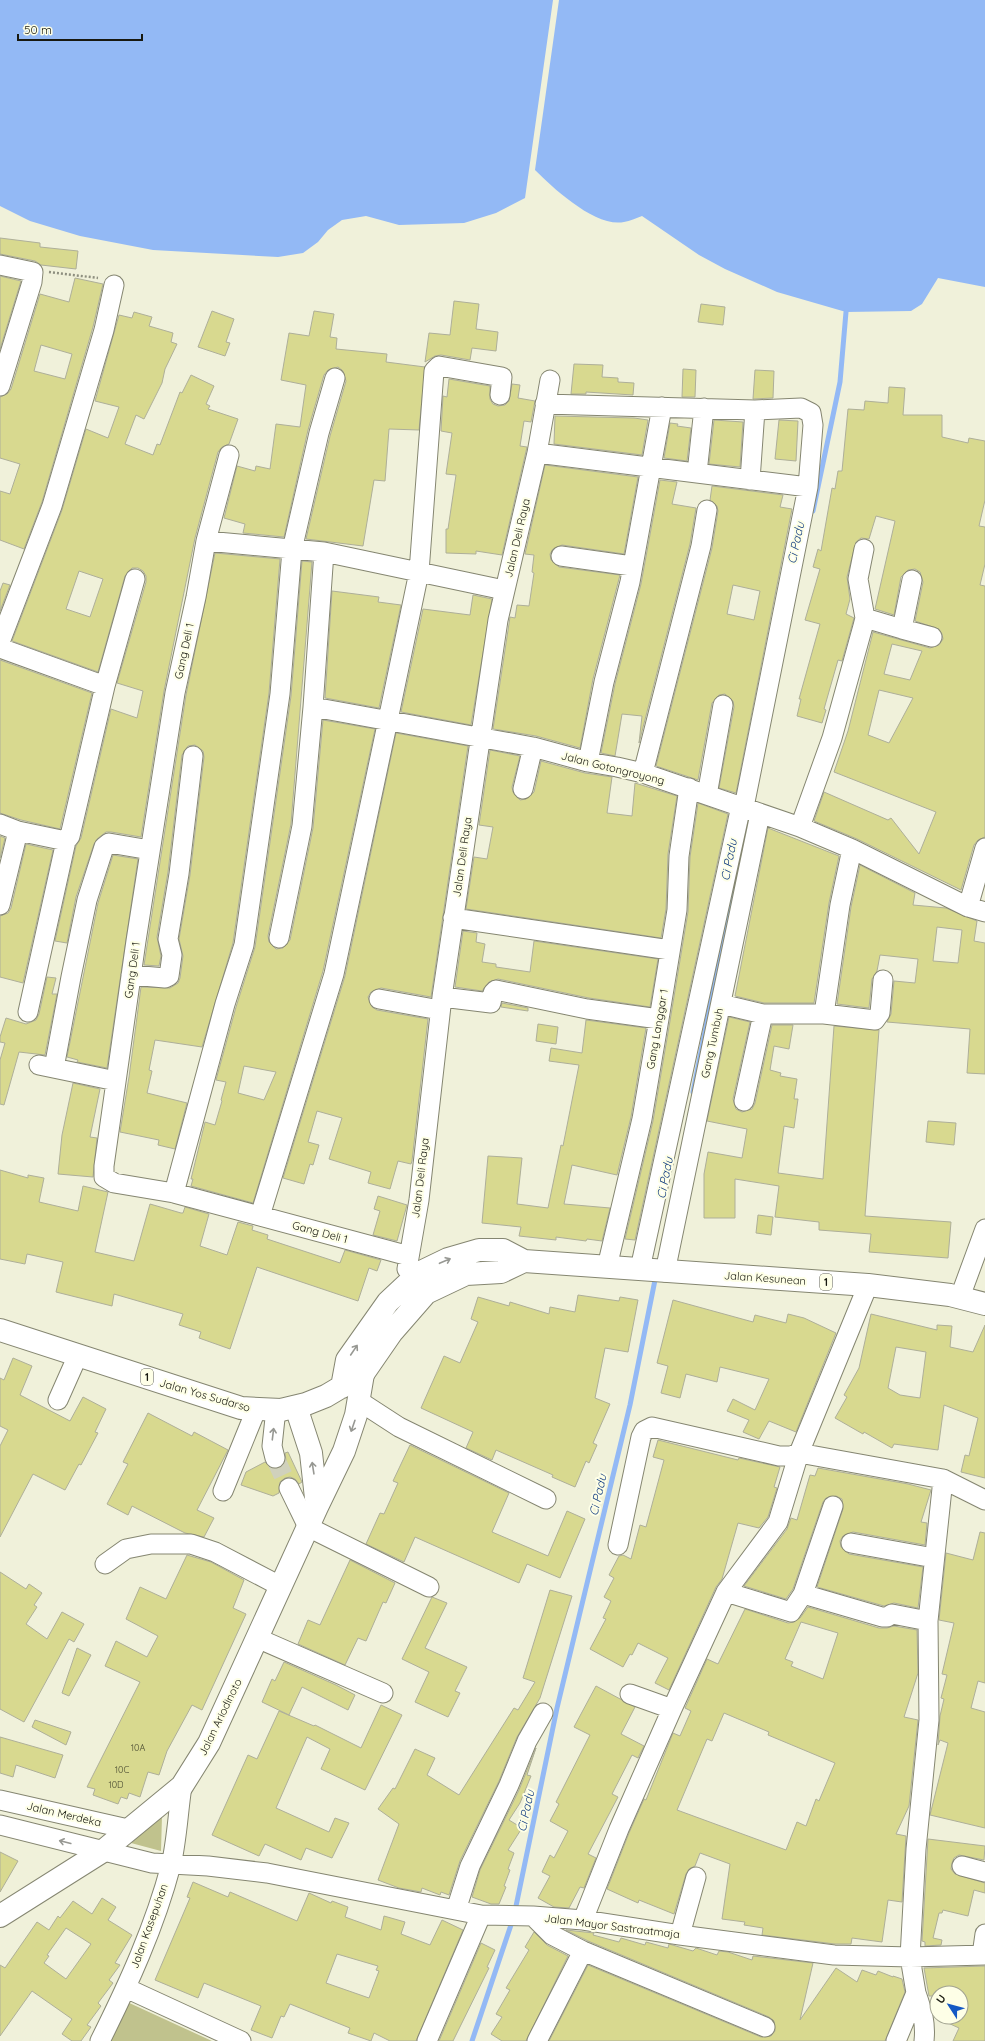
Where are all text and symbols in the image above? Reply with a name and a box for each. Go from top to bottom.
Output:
scale bar [18,16,142,42]
text: 50 m [24,22,52,37]
street label: Jalan Deli Raya [501,497,533,579]
water label: Ci Padu [784,519,807,565]
street label: Gang Deli 1 [171,622,197,680]
street label: Jalan Gotongroyong [560,748,666,788]
street label: Jalan Deli Raya [449,816,475,898]
water label: Ci Padu [717,837,740,882]
street label: Gang Deli 1 [121,941,143,999]
street label: Gang Langgar 1 [643,988,671,1070]
street label: Gang Tumbuh [698,1007,726,1079]
street label: Jalan Deli Raya [408,1137,432,1219]
water label: Ci Padu [653,1155,676,1200]
street label: Gang Deli 1 [291,1218,349,1246]
one-way arrow [439,1257,451,1264]
street label: Jalan Kesunean [724,1268,806,1288]
road number: 1 [820,1274,832,1290]
one-way arrow [350,1345,358,1356]
road number: 1 [141,1369,153,1385]
street label: Jalan Yos Sudarso [158,1375,252,1415]
one-way arrow [349,1419,356,1432]
one-way arrow [269,1428,277,1441]
one-way arrow [309,1462,317,1475]
water label: Ci Padu [585,1471,610,1517]
street label: Jalan Ariodinoto [195,1676,245,1758]
house number: 10A [131,1742,145,1753]
house number: 10C [115,1764,129,1775]
house number: 10D [108,1779,124,1790]
water label: Ci Padu [514,1787,537,1833]
street label: Jalan Merdeka [25,1799,103,1829]
one-way arrow [59,1837,72,1845]
street label: Jalan Kasepuhan [127,1882,171,1970]
street label: Jalan Mayor Sastraatmaja [543,1911,681,1941]
north arrow [929,1985,969,2025]
text: U [933,1992,949,2006]

